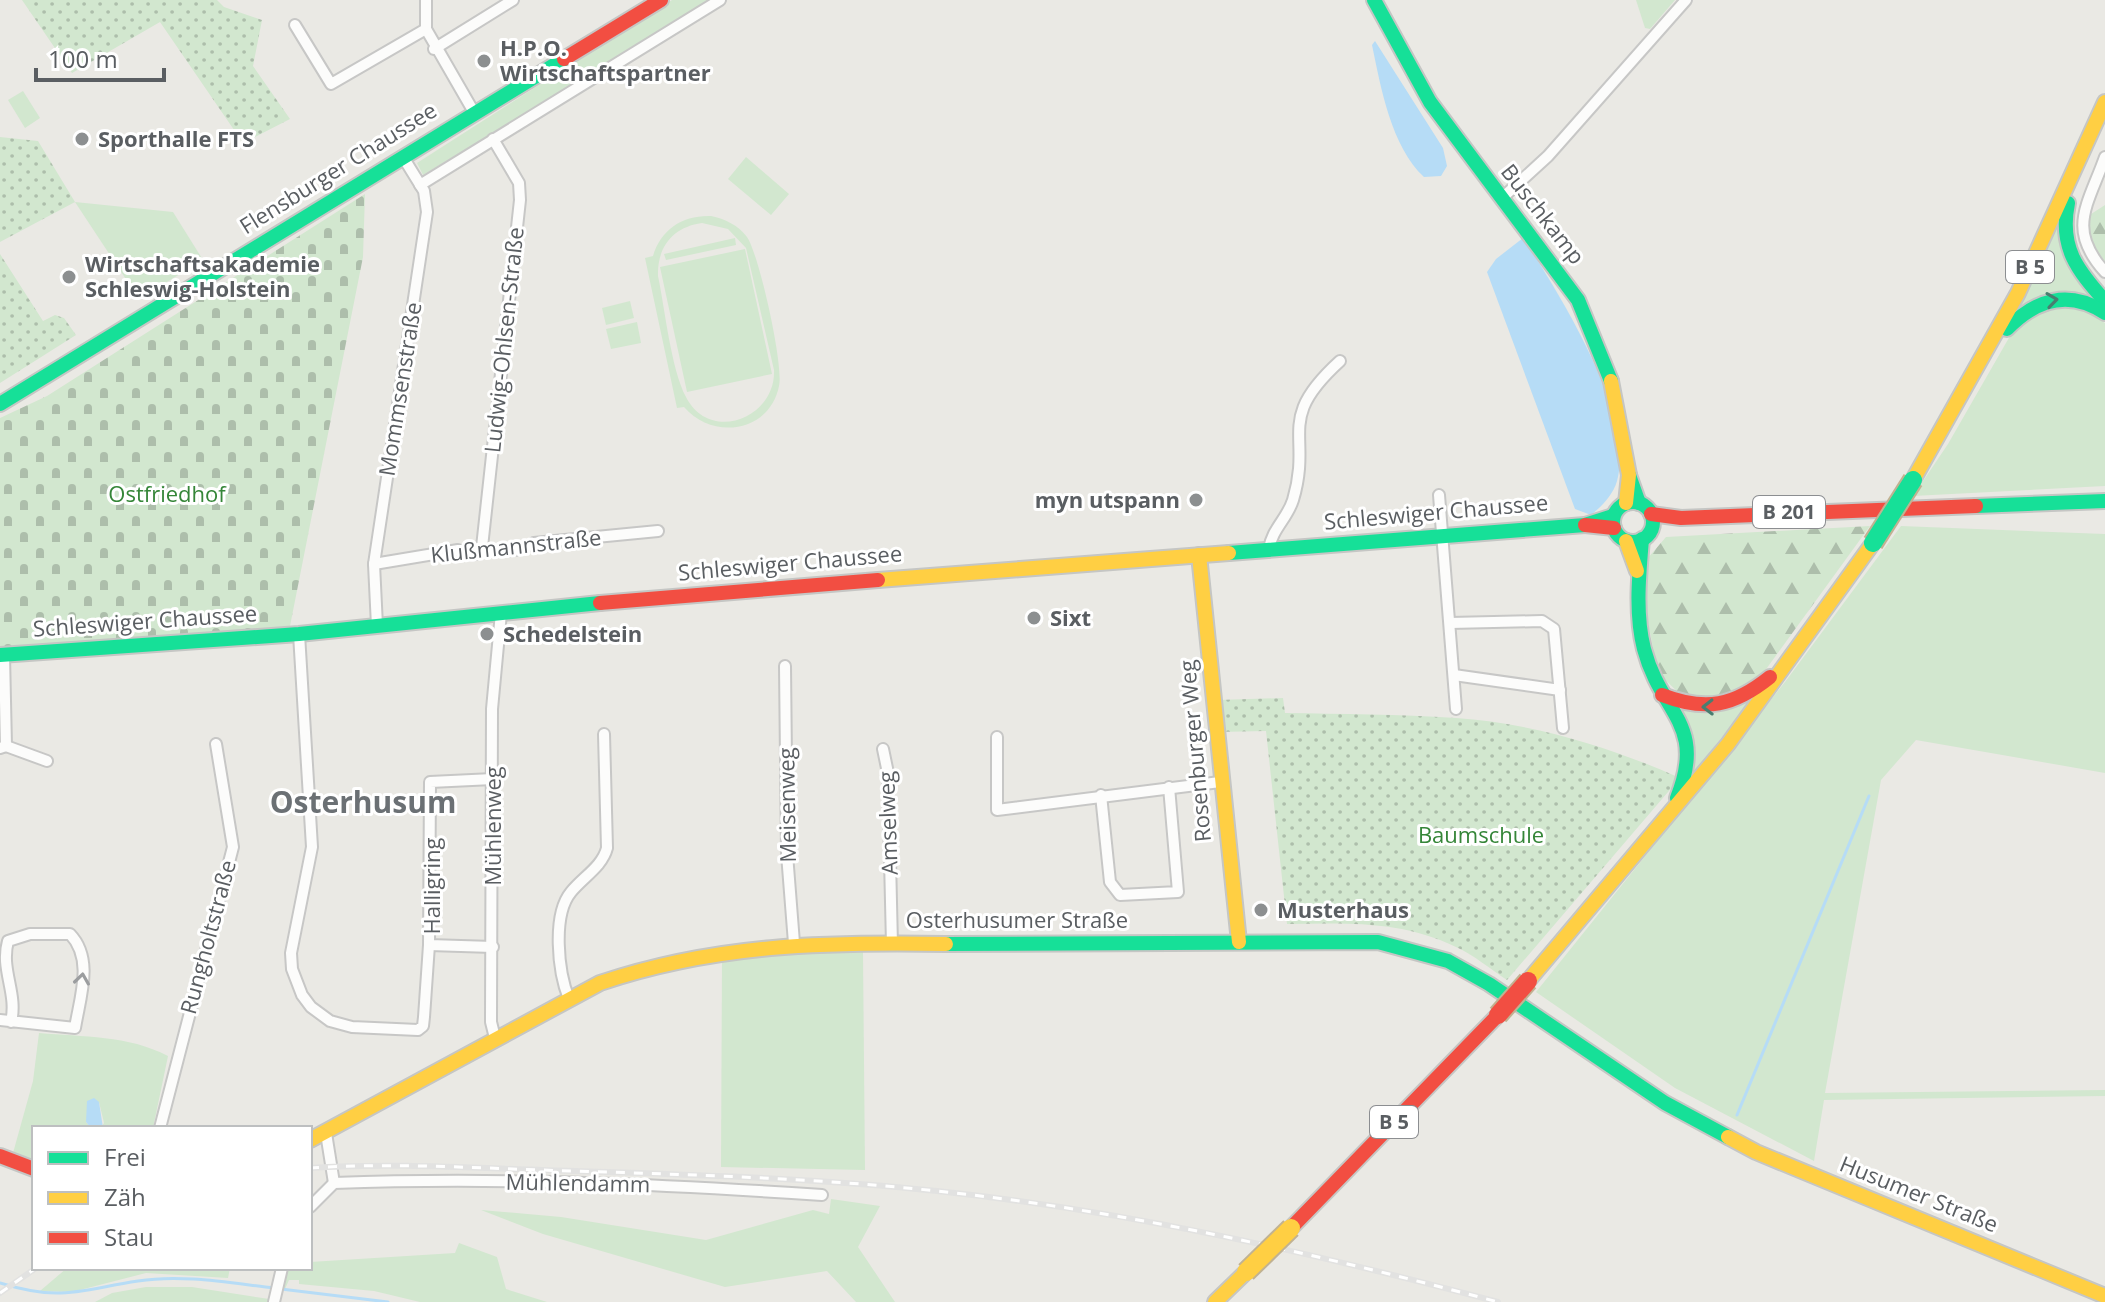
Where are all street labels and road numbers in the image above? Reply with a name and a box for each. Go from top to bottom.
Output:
street label: Flensburger Chaussee [233,94,442,240]
street label: Buschkamp [1495,157,1592,270]
street label: Ludwig-Ohlsen-Straße [476,226,530,454]
road number: B 5 [2006,251,2054,283]
street label: Mommsenstraße [370,300,428,478]
street label: Schleswiger Chaussee [1323,486,1549,536]
road number: B 201 [1753,496,1825,528]
street label: Klußmannstraße [429,521,603,569]
street label: Schleswiger Chaussee [677,537,903,587]
street label: Schleswiger Chaussee [32,597,258,643]
street label: Rosenburger Weg [1171,659,1217,843]
street label: Meisenweg [770,747,802,863]
street label: Mühlenweg [477,766,507,886]
street label: Amselweg [870,770,904,876]
street label: Halligring [416,837,446,935]
street label: Rungholtstraße [172,856,242,1017]
street label: Osterhusumer Straße [906,904,1128,934]
road number: B 5 [1370,1106,1418,1138]
street label: Husumer Straße [1836,1148,2003,1239]
street label: Mühlendamm [505,1166,651,1198]

